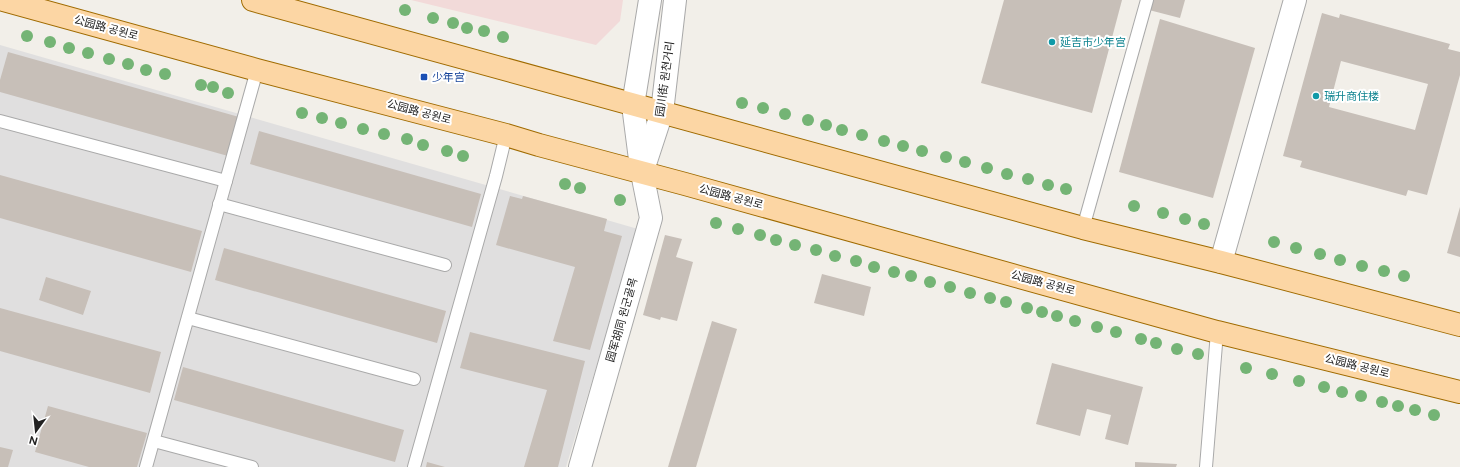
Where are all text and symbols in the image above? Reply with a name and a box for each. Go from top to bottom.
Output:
street label: 公园路 공원로 [72,13,140,43]
place label: 延吉市少年宫 [1060,36,1126,49]
marker: 延吉市少年宫 [1047,37,1057,47]
street label: 园川街 원천거리 [653,40,677,118]
place label: 少年宫 [432,71,465,84]
marker: 少年宫 [419,72,429,82]
place label: 瑞升商住楼 [1324,90,1379,103]
marker: 瑞升商住楼 [1311,91,1321,101]
street label: 公园路 공원로 [385,97,453,127]
street label: 公园路 공원로 [697,182,765,212]
street label: 公园路 공원로 [1009,268,1077,298]
street label: 园军胡同 원군골목 [604,276,640,364]
street label: 公园路 공원로 [1323,352,1391,380]
north arrow [16,411,56,451]
text: N [28,433,39,448]

